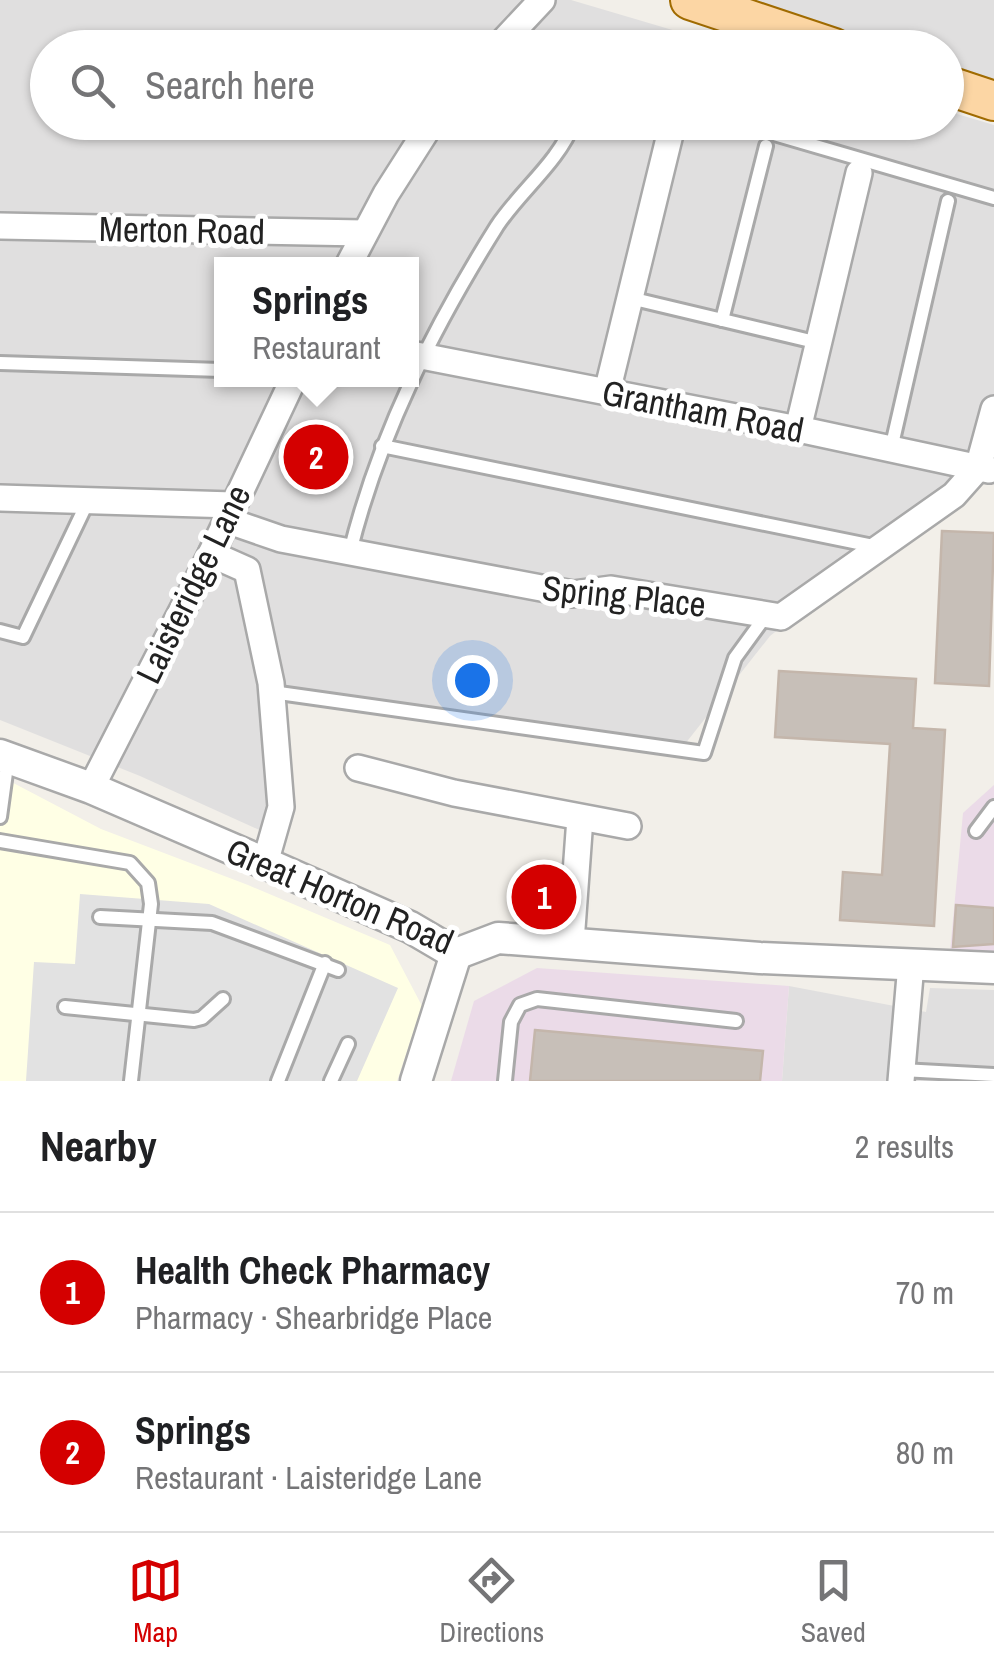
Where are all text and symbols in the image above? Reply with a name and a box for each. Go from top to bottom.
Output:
search box [30,30,964,140]
icon: search [65,58,120,113]
text: Search here [145,60,315,111]
street label: Merton Road [99,205,265,255]
popup [214,257,419,387]
text: Springs [252,275,368,326]
text: Restaurant [252,326,381,369]
street label: Grantham Road [598,368,808,454]
pin: 2 [284,420,348,494]
street label: Laisteridge Lane [125,477,261,691]
street label: Spring Place [540,564,708,628]
your location [447,655,498,706]
street label: Great Horton Road [219,827,461,965]
pin: 1 [512,860,576,934]
text: Nearby [40,1118,157,1174]
text: 2 results [855,1125,954,1168]
text: Health Check Pharmacy [135,1245,490,1296]
text: 1 [65,1271,80,1314]
text: 70 m [896,1271,954,1314]
text: Pharmacy · Shearbridge Place [135,1296,492,1339]
text: Springs [135,1405,251,1456]
text: 2 [65,1431,80,1474]
text: 80 m [896,1431,954,1474]
text: Restaurant · Laisteridge Lane [135,1456,482,1499]
tab: Map [128,1553,183,1651]
tab: Directions [440,1553,544,1651]
tab: Saved [801,1553,866,1651]

